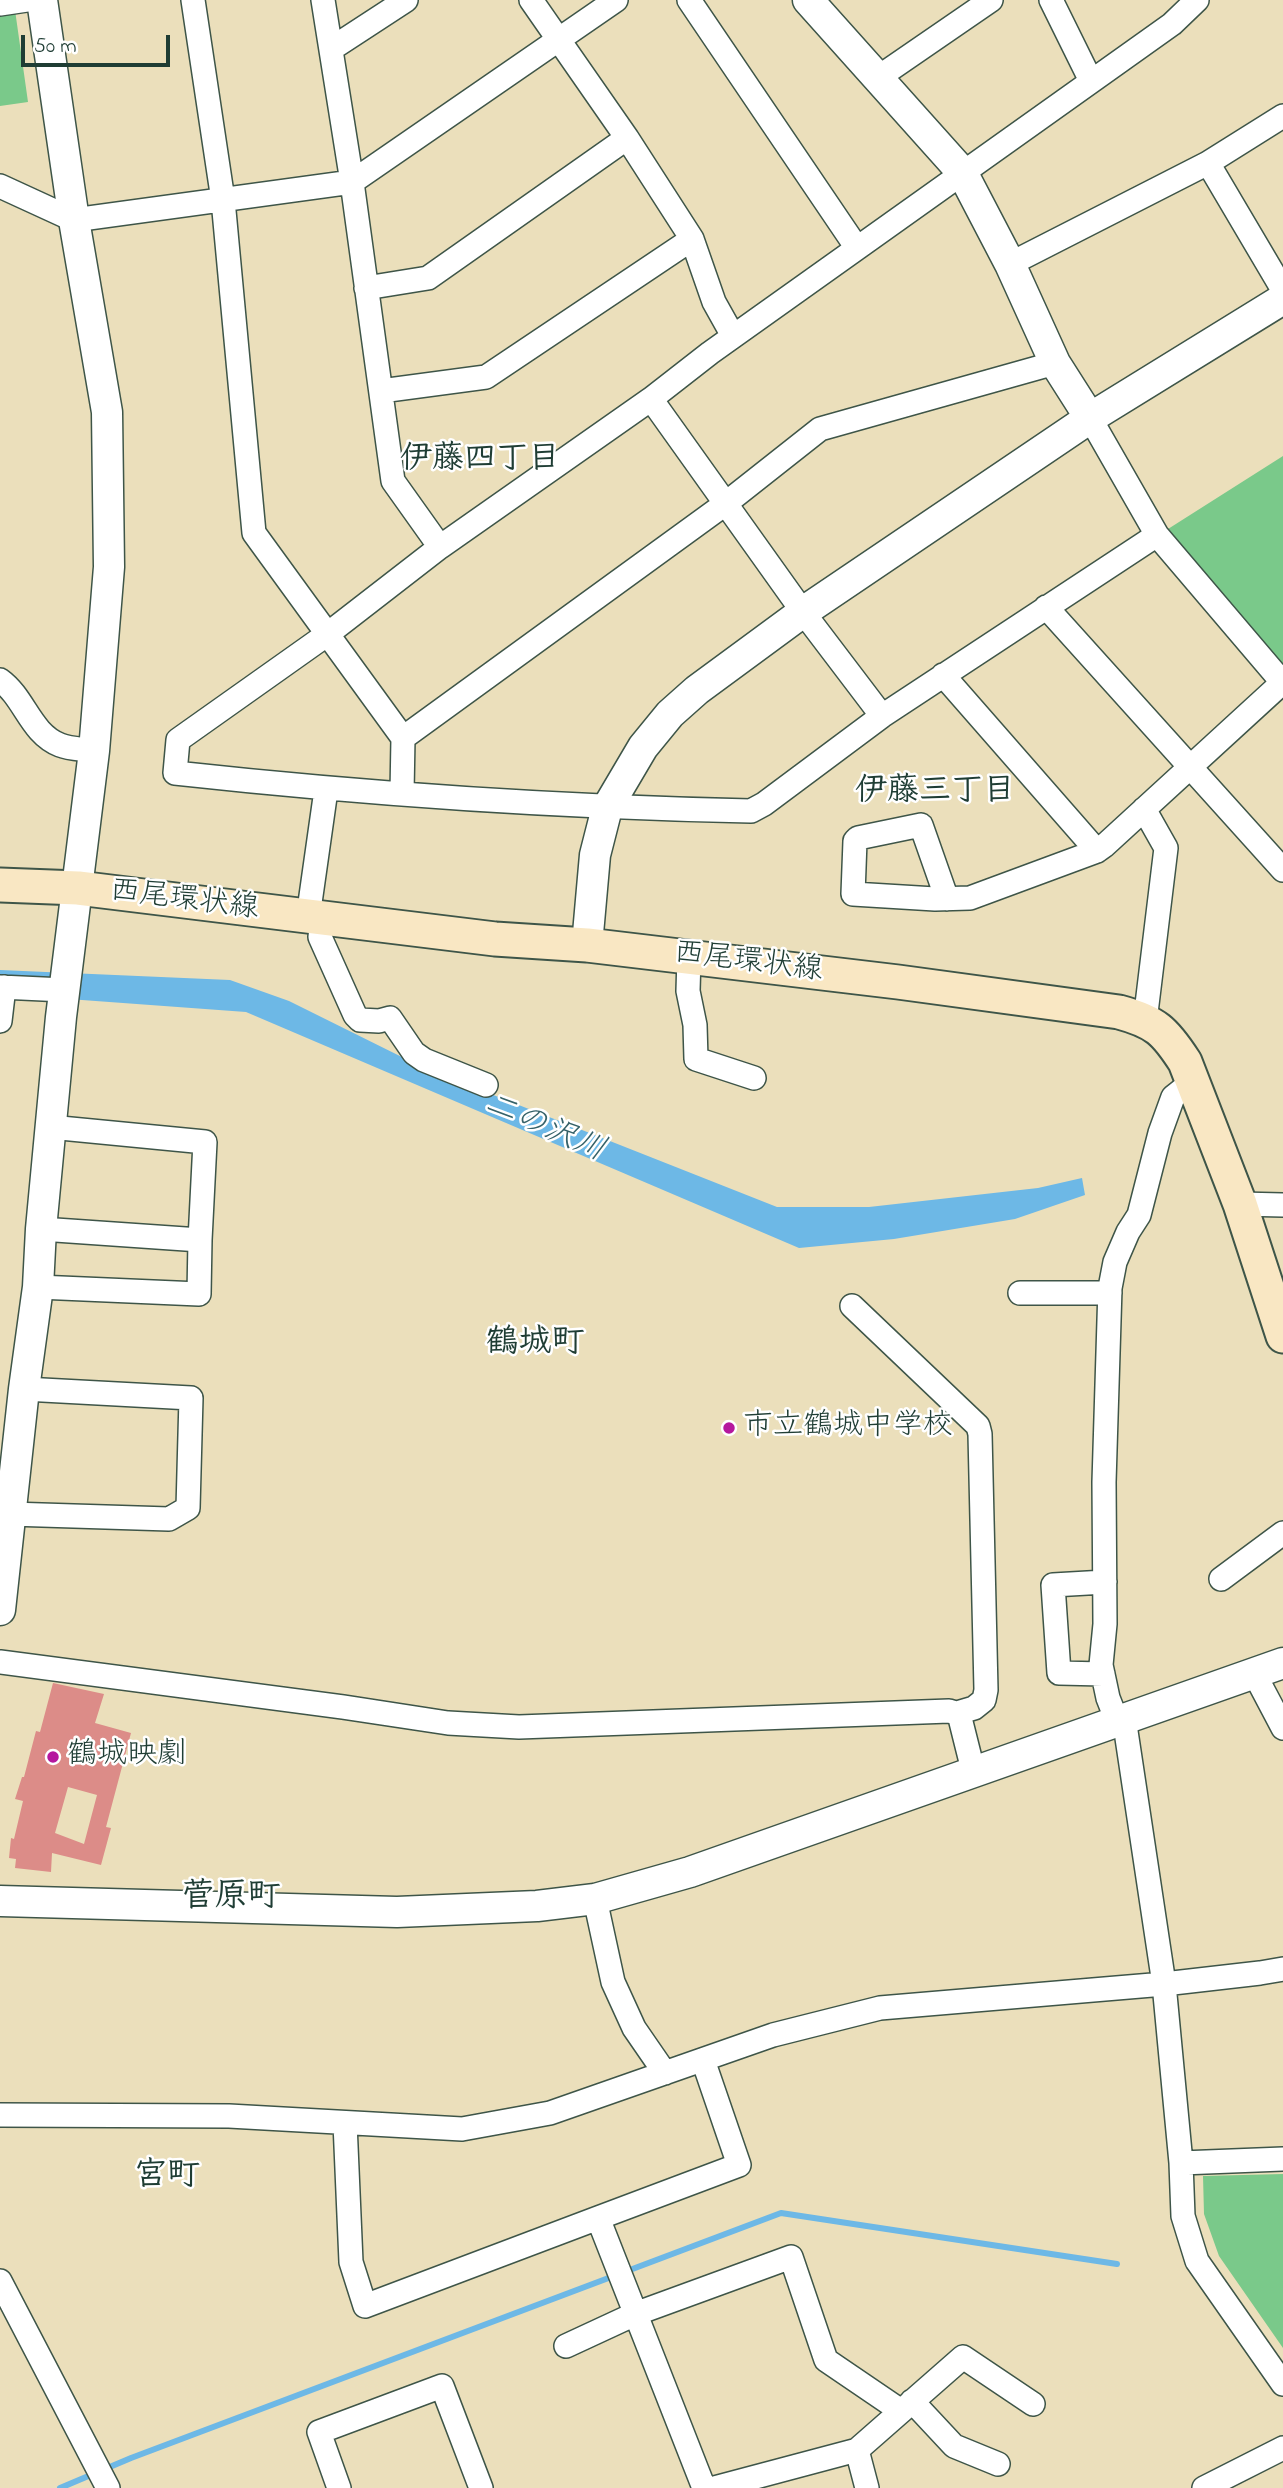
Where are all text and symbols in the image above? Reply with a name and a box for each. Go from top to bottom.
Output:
scale bar [24,21,173,65]
text: 50 m [34,32,77,62]
district label: 伊藤四丁目 [400,443,560,481]
district label: 伊藤三丁目 [855,775,1015,813]
street label: 西尾環状線 [107,875,261,929]
street label: 西尾環状線 [671,937,825,991]
water label: 二の沢川 [478,1087,610,1173]
district label: 鶴城町 [486,1326,584,1366]
place label: 市立鶴城中学校 [743,1410,953,1446]
marker: 市立鶴城中学校 [721,1420,737,1436]
place label: 鶴城映劇 [67,1739,187,1775]
marker: 鶴城映劇 [45,1749,61,1765]
district label: 菅原町 [182,1880,280,1920]
district label: 宮町 [134,2159,200,2199]

